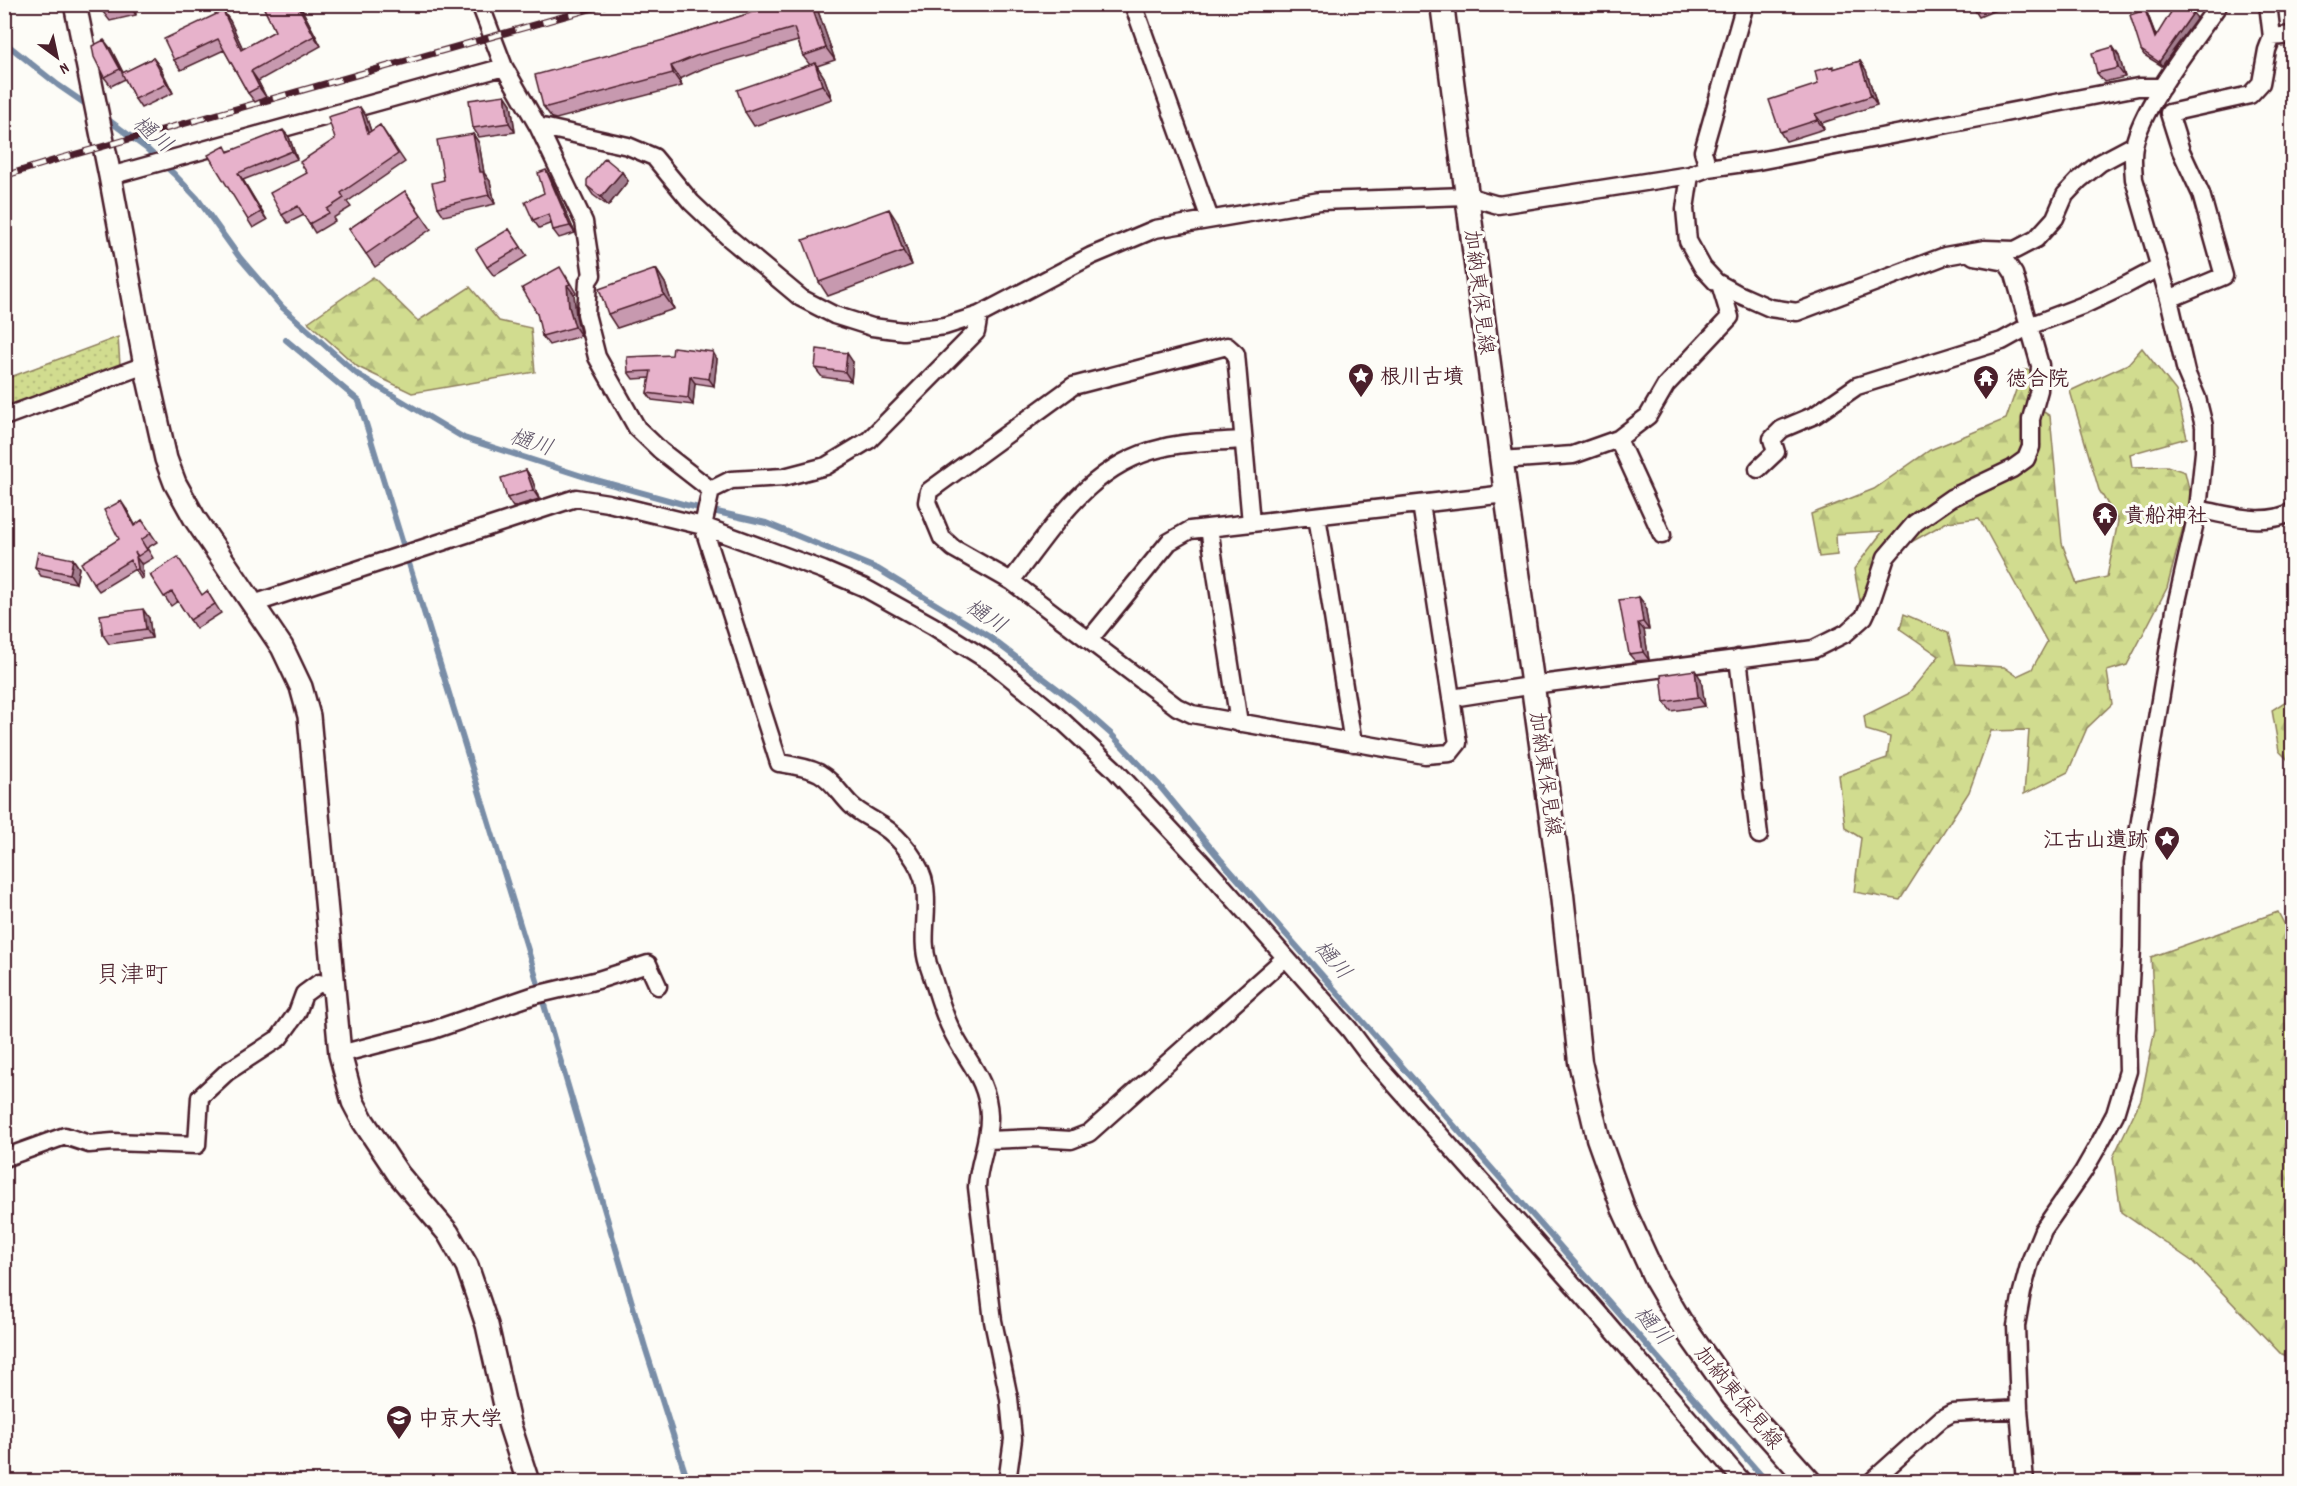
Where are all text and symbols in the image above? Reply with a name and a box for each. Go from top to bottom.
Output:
north arrow [27,27,87,87]
text: N [54,56,73,79]
water label: 樋川 [125,110,179,162]
street label: 加納東保見線 [1454,228,1500,357]
place icon: 根川古墳 [1346,361,1376,399]
temple icon: 徳合院 [1971,363,2001,401]
place label: 根川古墳 [1380,364,1464,394]
place label: 徳合院 [2006,366,2069,396]
water label: 樋川 [505,423,557,466]
temple icon: 貴船神社 [2090,500,2120,538]
place label: 貴船神社 [2124,503,2208,533]
water label: 樋川 [958,593,1012,643]
street label: 加納東保見線 [1519,710,1567,839]
place icon: 江古山遺跡 [2152,824,2182,862]
place label: 江古山遺跡 [2043,827,2148,857]
water label: 樋川 [1305,935,1357,988]
district label: 貝津町 [96,960,168,994]
water label: 樋川 [1625,1301,1677,1354]
street label: 加納東保見線 [1685,1340,1788,1457]
school or university icon: 中京大学 [384,1403,414,1441]
place label: 中京大学 [418,1406,502,1436]

